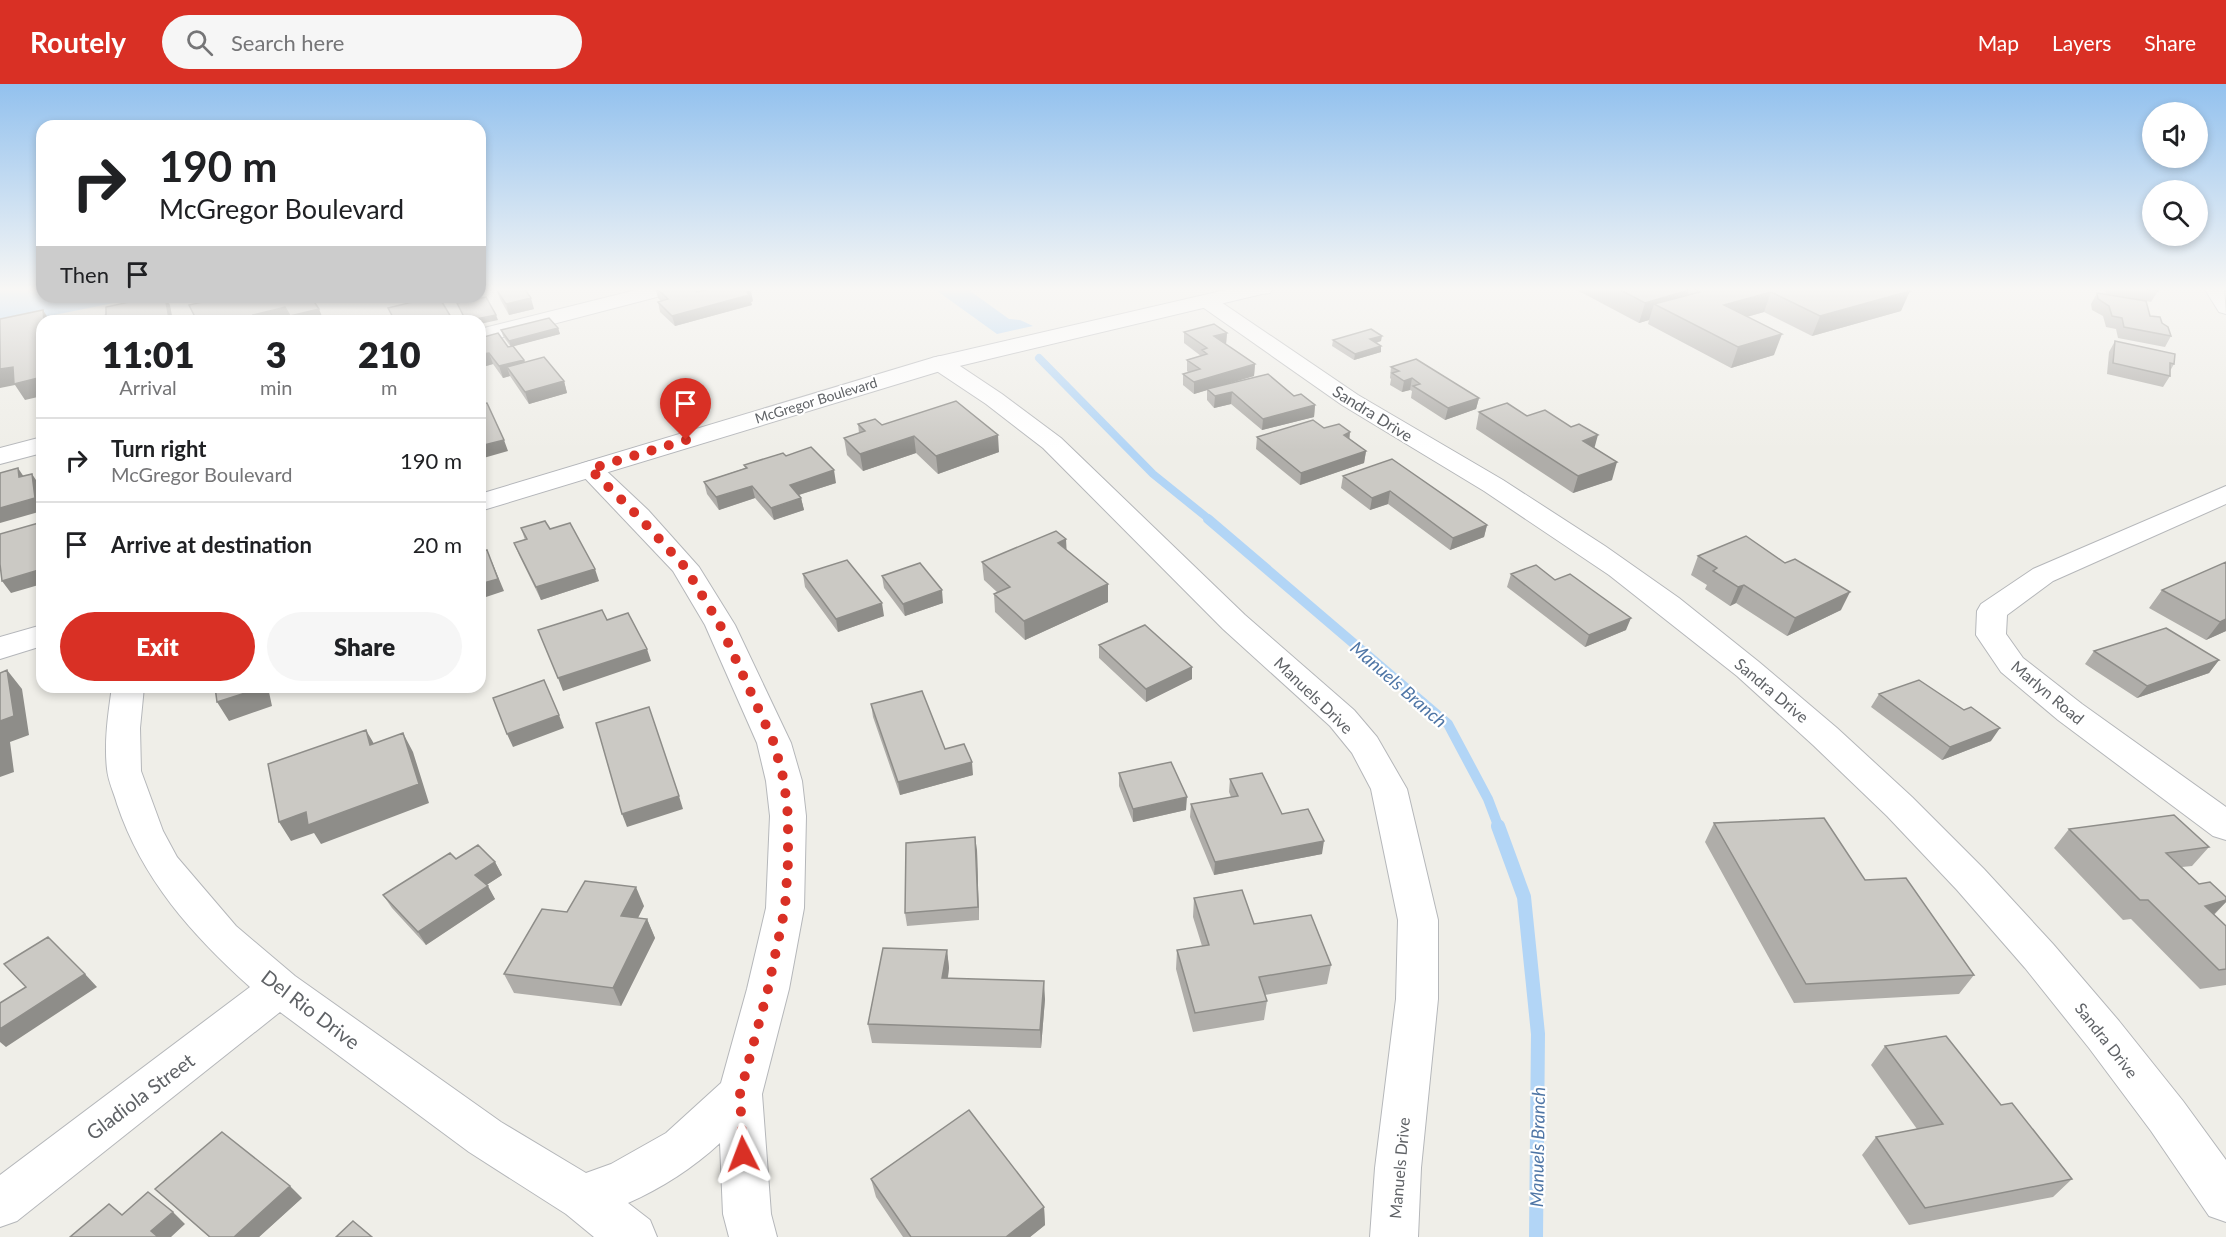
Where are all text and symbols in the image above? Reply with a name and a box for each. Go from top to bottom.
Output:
search box [162,15,582,69]
text: Routely [30,25,126,59]
icon: search [183,26,216,59]
text: Search here [231,29,344,56]
text: Map [1978,30,2019,55]
text: Layers [2052,30,2111,55]
text: Share [2144,30,2196,55]
map controls [2142,102,2208,246]
button: sound [2142,102,2208,168]
text: 190 m [159,141,277,191]
icon: right [60,144,138,222]
button: search [2142,180,2208,246]
text: McGregor Boulevard [159,192,404,225]
icon: arrive [121,258,154,291]
text: Then [60,261,109,288]
text: 11:01 [101,332,195,376]
text: 3 [266,332,287,376]
text: 210 [358,332,421,376]
street label: McGregor Boulevard [753,373,879,427]
text: Arrival [119,375,177,399]
text: min [260,375,292,399]
text: m [381,375,397,399]
pin [660,378,711,440]
street label: Sandra Drive [1330,381,1416,445]
icon: arrive [669,387,702,420]
text: Turn right [111,435,206,462]
icon: right [60,444,93,477]
text: 190 m [400,447,462,474]
text: McGregor Boulevard [111,462,293,486]
icon: arrive [60,528,93,561]
text: Arrive at destination [111,531,312,558]
text: 20 m [413,531,462,558]
button: Exit [60,612,255,681]
button: Share [267,612,462,681]
water label: Manuels Branch [1346,636,1452,732]
street label: Manuels Drive [1271,653,1357,737]
street label: Sandra Drive [1731,654,1813,726]
street label: Marlyn Road [2008,656,2088,728]
street label: Del Rio Drive [257,964,365,1054]
street label: Sandra Drive [2072,999,2142,1081]
street label: Gladiola Street [81,1048,199,1144]
water label: Manuels Branch [1525,1087,1549,1207]
street label: Manuels Drive [1385,1116,1413,1220]
position arrow [711,1122,775,1186]

